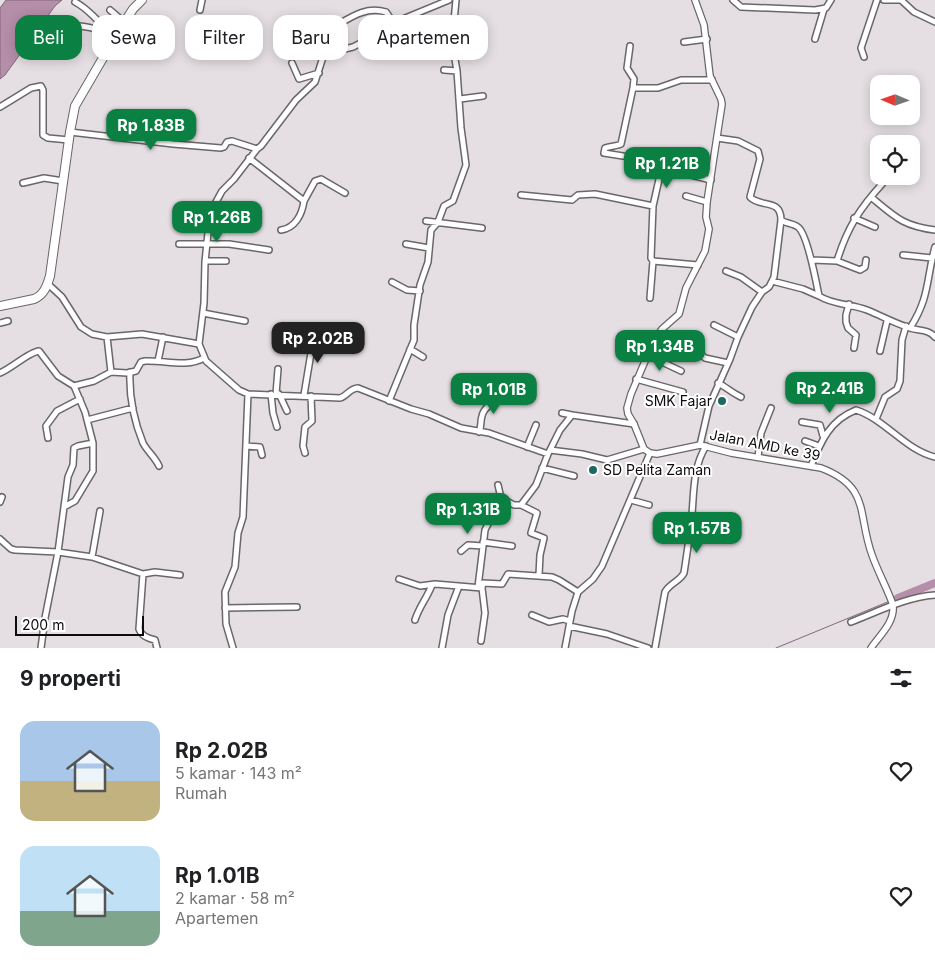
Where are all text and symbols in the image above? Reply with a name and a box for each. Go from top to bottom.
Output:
chip: Beli [15,15,82,60]
chip: Sewa [92,15,175,60]
chip: Filter [185,15,263,60]
chip: Baru [273,15,348,60]
chip: Apartemen [358,15,488,60]
north arrow [870,75,920,125]
map controls [870,75,920,185]
pin: Rp 1.83B [99,108,203,151]
text: Rp 1.83B [117,115,185,135]
button: locate [870,135,920,185]
pin: Rp 1.21B [615,146,719,189]
text: Rp 1.21B [635,153,699,173]
pin: Rp 1.26B [165,200,269,243]
text: Rp 1.26B [183,207,251,227]
pin: Rp 2.02B [266,322,370,364]
text: Rp 2.02B [283,328,353,348]
pin: Rp 1.34B [608,330,712,372]
text: Rp 1.34B [626,336,694,356]
pin: Rp 1.01B [442,372,546,415]
pin: Rp 2.41B [778,372,882,414]
text: Rp 2.41B [796,378,864,398]
text: Rp 1.01B [462,379,526,399]
place label: SMK Fajar [645,392,712,409]
marker: SMK Fajar [716,395,728,407]
street label: Jalan AMD ke 39 [708,425,822,464]
place label: SD Pelita Zaman [603,461,711,478]
marker: SD Pelita Zaman [587,464,599,476]
pin: Rp 1.31B [416,492,520,535]
text: Rp 1.31B [436,499,500,519]
pin: Rp 1.57B [645,512,749,554]
text: Rp 1.57B [664,518,730,538]
scale bar [15,613,144,636]
text: 200 m [22,616,64,633]
icon: filters [887,664,915,692]
text: 9 properti [20,666,121,691]
text: Rp 2.02B [175,738,268,763]
icon: home [60,741,120,801]
icon: heart [887,757,915,785]
text: 5 kamar · 143 m² [175,763,302,783]
text: Rumah [175,783,227,803]
text: Rp 1.01B [175,863,260,888]
icon: home [60,866,120,926]
icon: heart [887,882,915,910]
text: 2 kamar · 58 m² [175,888,295,908]
text: Apartemen [175,908,258,928]

